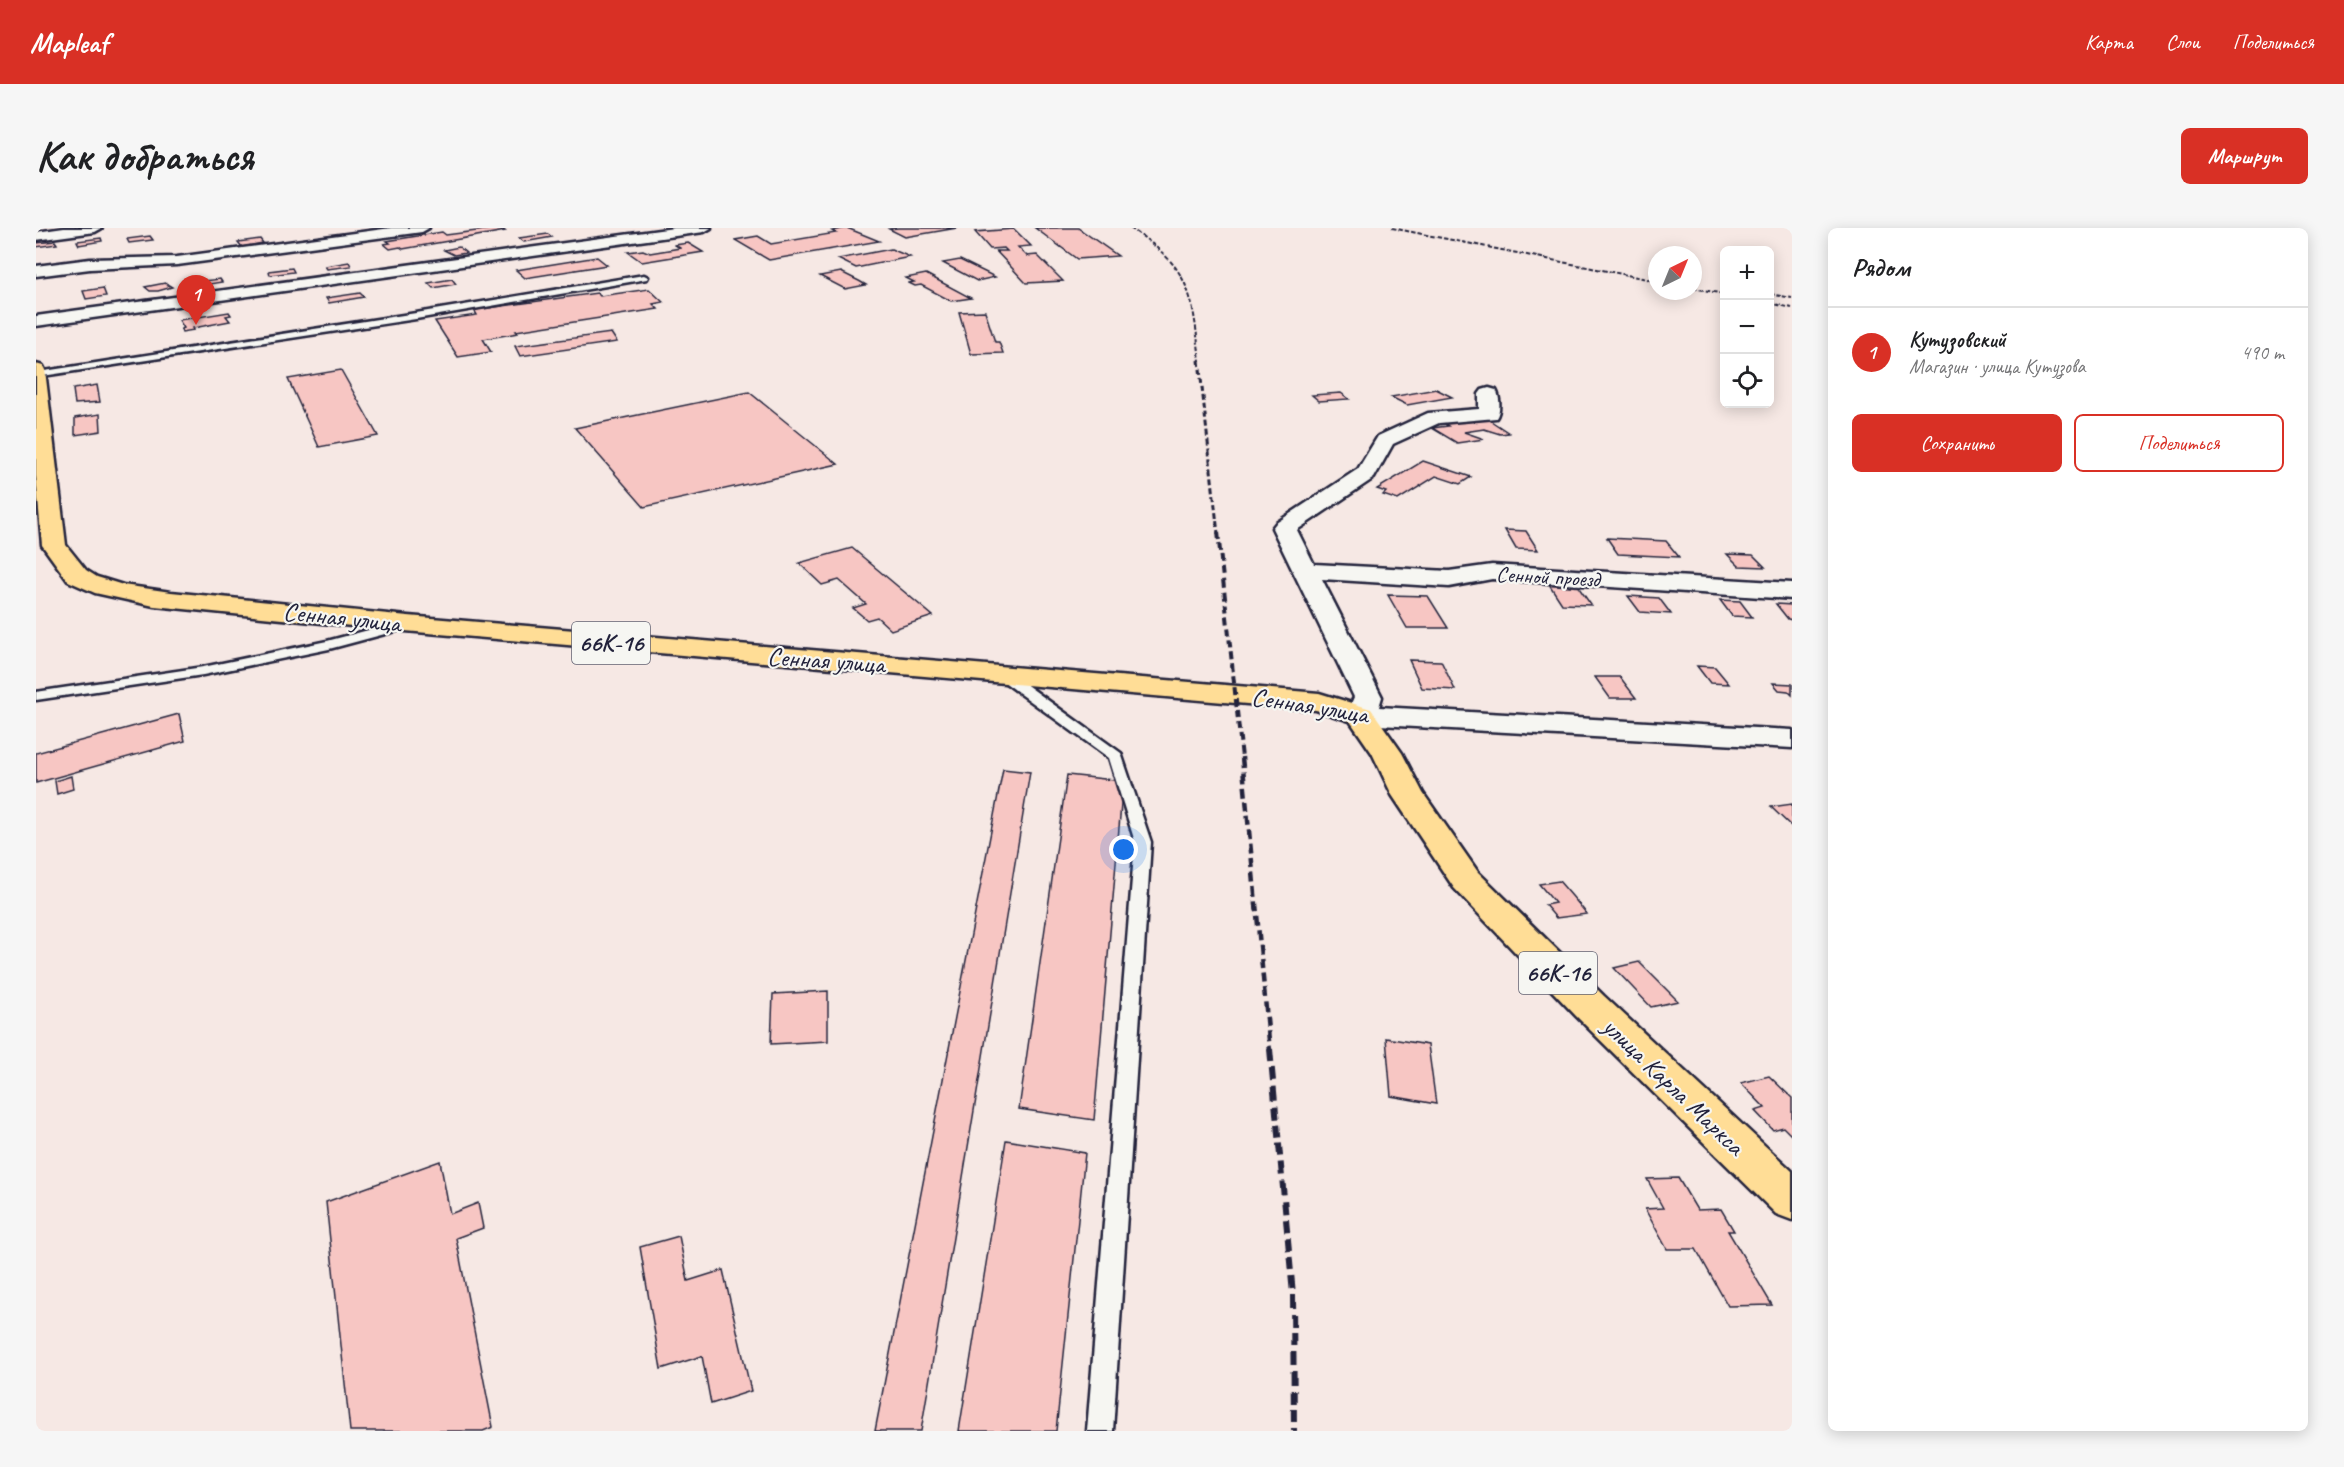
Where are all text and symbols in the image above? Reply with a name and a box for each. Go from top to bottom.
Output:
text: Mapleaf [30,25,108,60]
text: Карта [2085,29,2133,55]
text: Слои [2166,29,2200,55]
text: Поделиться [2233,29,2314,55]
button: Маршрут [2181,128,2308,184]
text: Как добраться [36,130,253,183]
north arrow [1648,246,1702,300]
map controls [1720,246,1774,408]
button: + [1720,246,1774,300]
text: Рядом [1852,251,1910,284]
pin: 1 [176,276,216,325]
button: − [1720,300,1774,354]
text: Кутузовский [1909,326,2006,354]
text: 1 [1867,340,1876,365]
text: 490 m [2241,340,2284,365]
button: locate [1720,354,1774,408]
text: Магазин · улица Кутузова [1909,354,2085,379]
button: Сохранить [1852,414,2062,472]
button: Поделиться [2074,414,2284,472]
street label: Сенной проезд [1495,560,1603,594]
street label: Сенная улица [282,595,405,640]
road number: 66К-16 [572,622,650,664]
street label: Сенная улица [766,640,888,681]
street label: Сенная улица [1249,680,1373,731]
your location [1109,835,1138,864]
road number: 66К-16 [1519,952,1597,994]
street label: улица Карла Маркса [1594,1009,1753,1163]

